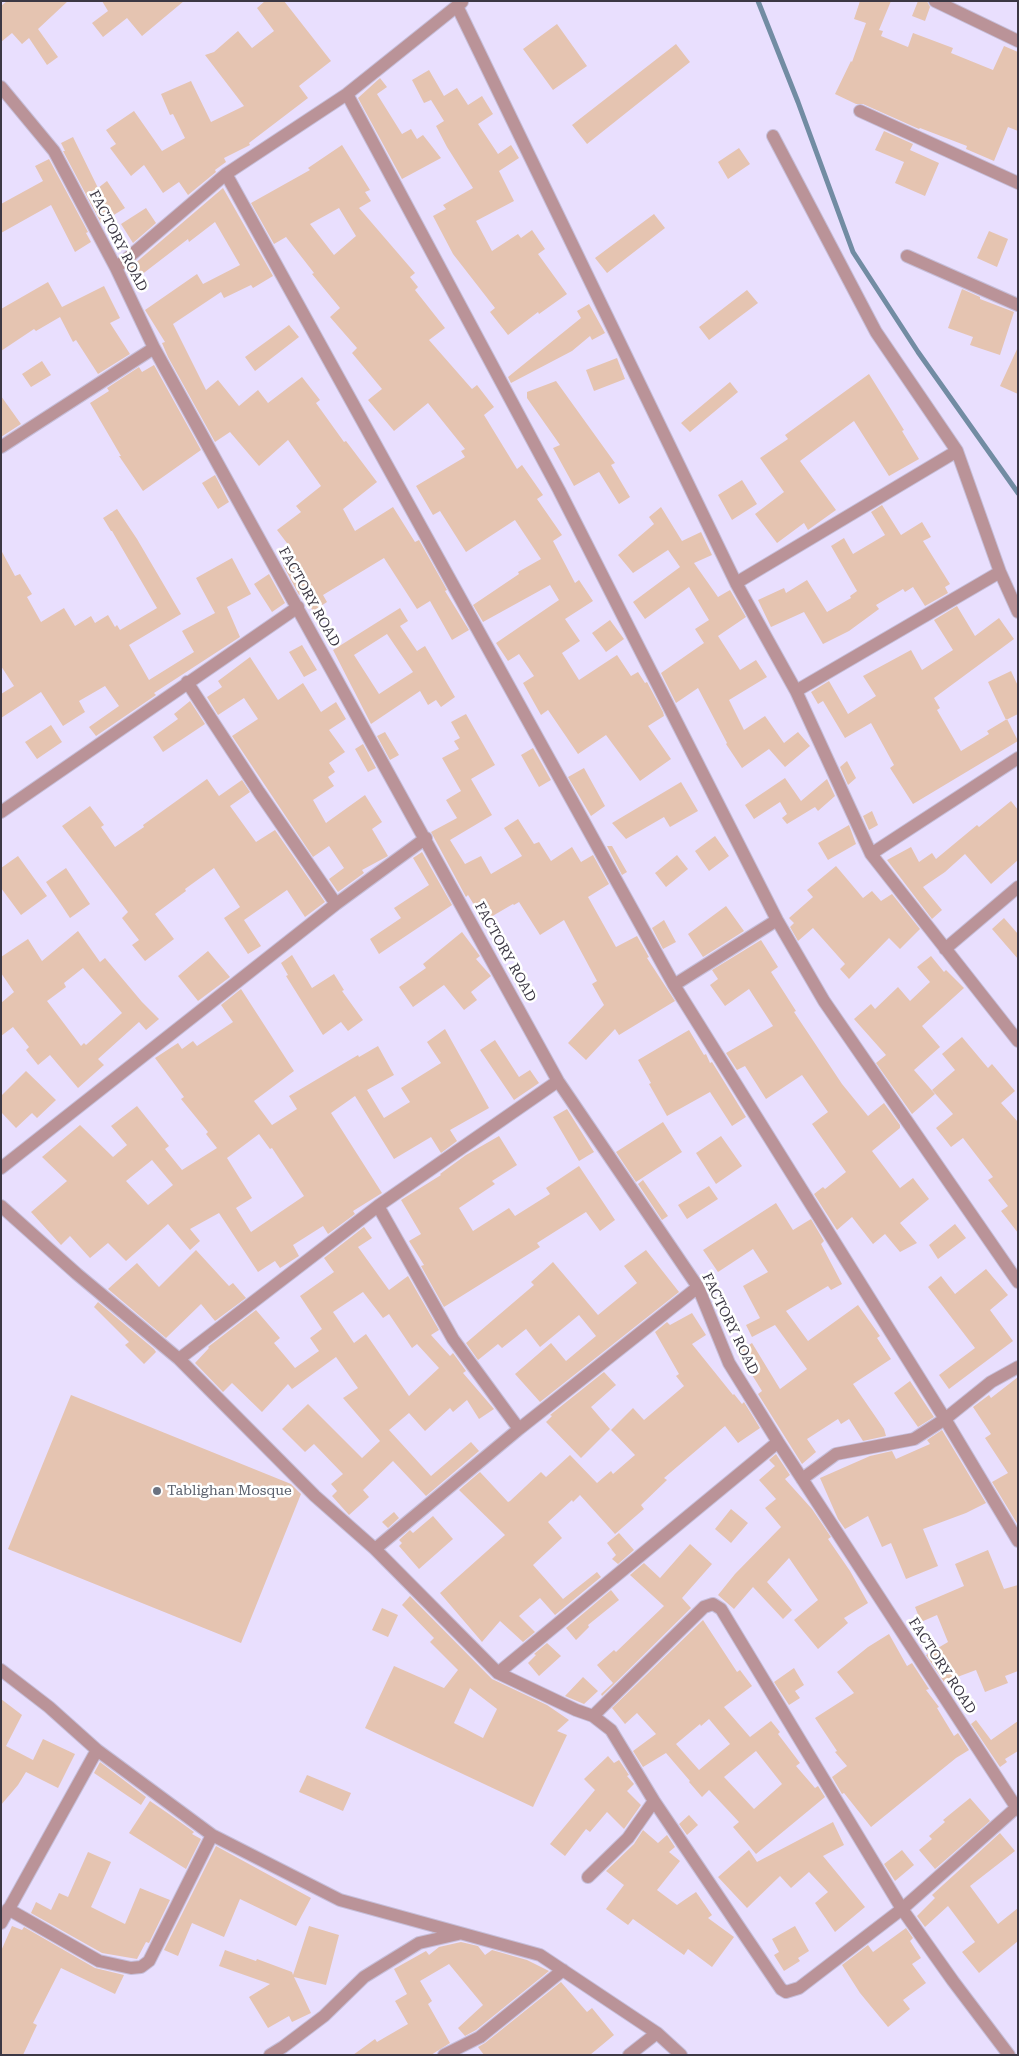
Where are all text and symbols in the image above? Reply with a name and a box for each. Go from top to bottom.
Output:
street label: FACTORY ROAD [85,188,151,294]
street label: FACTORY ROAD [275,544,343,650]
street label: FACTORY ROAD [471,899,539,1005]
street label: FACTORY ROAD [698,1270,762,1378]
place label: Tablighan Mosque [167,1483,292,1499]
marker: Tablighan Mosque [151,1485,163,1497]
street label: FACTORY ROAD [905,1615,979,1717]

